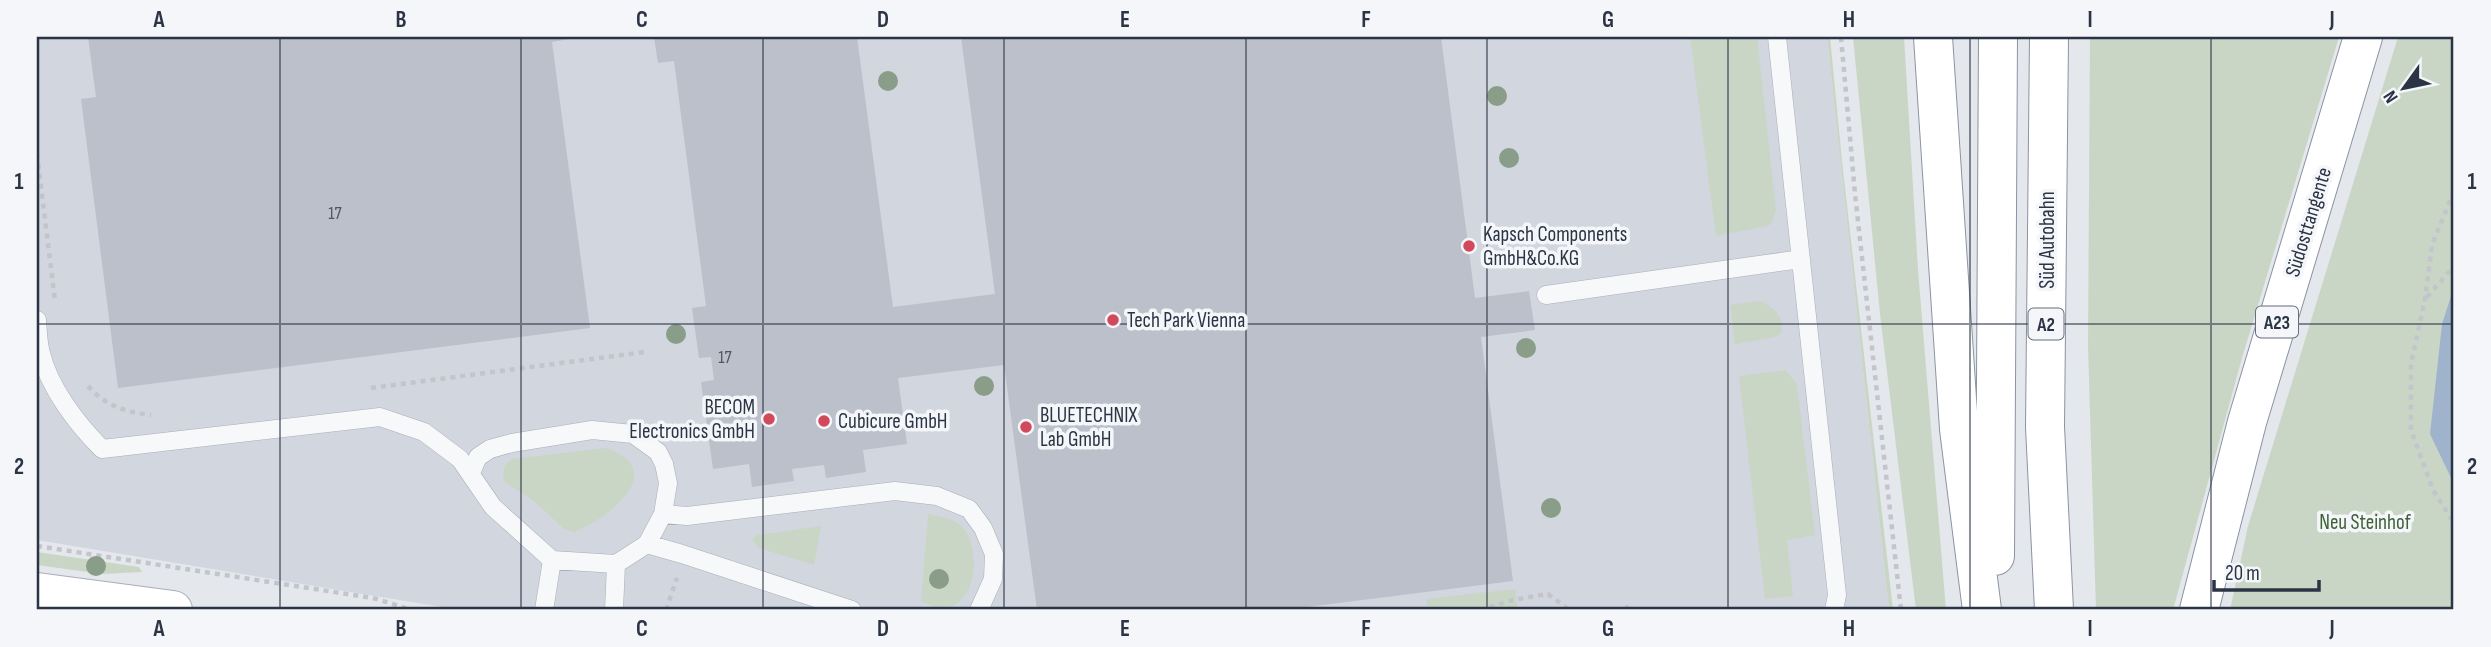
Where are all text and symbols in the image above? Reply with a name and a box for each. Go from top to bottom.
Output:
text: A [153,6,166,34]
text: B [396,6,407,34]
text: C [636,6,648,34]
text: D [877,6,889,34]
text: E [1120,6,1130,34]
text: F [1361,6,1371,34]
text: G [1602,6,1614,34]
text: H [1843,6,1855,34]
text: I [2087,6,2093,34]
text: J [2328,6,2335,34]
north arrow [2368,52,2438,122]
text: N [2379,86,2403,107]
street label: Südosttangente [2280,164,2337,280]
text: 1 [14,168,24,196]
text: 1 [2467,168,2477,196]
street label: Süd Autobahn [2035,191,2060,289]
house number: 17 [328,203,343,224]
place label: Kapsch Components GmbH&Co.KG [1483,222,1627,271]
marker: Kapsch Components GmbH&Co.KG [1461,238,1477,254]
road number: A23 [2256,306,2298,338]
place label: Tech Park Vienna [1127,308,1245,333]
road number: A2 [2028,308,2064,340]
marker: Tech Park Vienna [1105,312,1121,328]
house number: 17 [718,347,733,368]
place label: BECOM Electronics GmbH [629,395,755,444]
place label: BLUETECHNIX Lab GmbH [1040,403,1138,452]
place label: Cubicure GmbH [838,409,948,434]
marker: BECOM Electronics GmbH [761,411,777,427]
marker: Cubicure GmbH [816,413,832,429]
marker: BLUETECHNIX Lab GmbH [1018,419,1034,435]
text: 2 [14,453,24,481]
text: 2 [2467,453,2477,481]
park label: Neu Steinhof [2319,510,2412,535]
scale bar [2214,549,2320,593]
text: 20 m [2225,561,2260,586]
text: A [153,615,166,643]
text: B [396,615,407,643]
text: C [636,615,648,643]
text: D [877,615,889,643]
text: E [1120,615,1130,643]
text: F [1361,615,1371,643]
text: G [1602,615,1614,643]
text: H [1843,615,1855,643]
text: I [2087,615,2093,643]
text: J [2328,615,2335,643]

